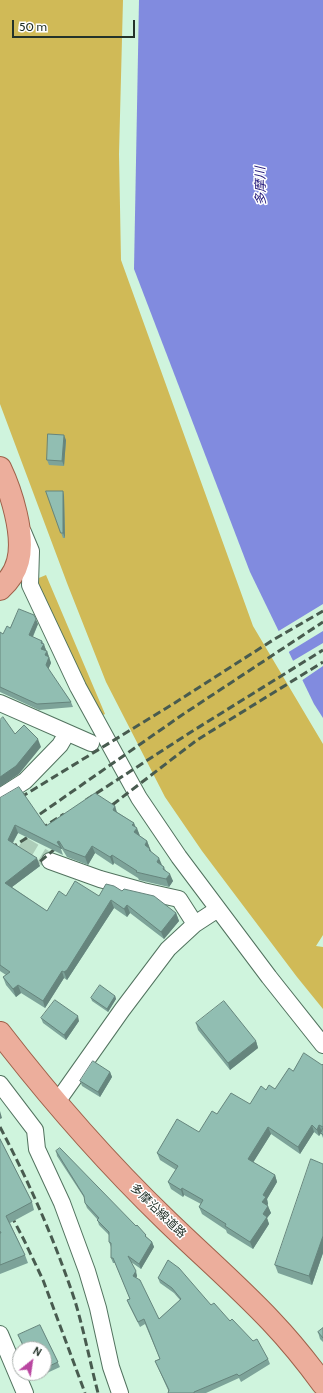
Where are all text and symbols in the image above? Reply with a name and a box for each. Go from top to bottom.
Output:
scale bar [14,12,137,38]
text: 50 m [19,19,47,34]
water label: 多摩川 [253,166,269,206]
street label: 多摩沿線道路 [127,1181,189,1241]
north arrow [12,1341,52,1381]
text: N [31,1343,44,1359]

